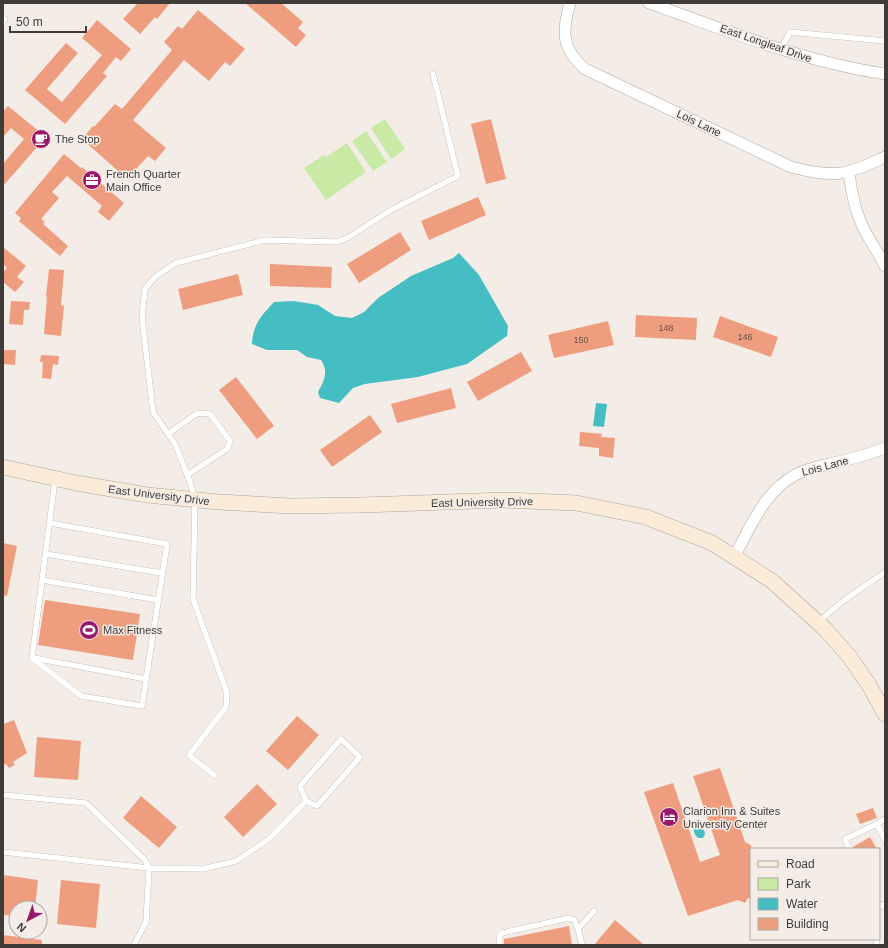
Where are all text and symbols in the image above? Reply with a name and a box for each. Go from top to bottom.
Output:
scale bar [10,8,86,34]
text: 50 m [16,15,43,29]
street label: East Longleaf Drive [719,22,813,64]
street label: Lois Lane [675,107,723,139]
cafe icon: The Stop [30,128,52,150]
place label: The Stop [55,133,100,145]
place label: French Quarter Main Office [106,168,181,193]
office icon: French Quarter Main Office [81,169,103,191]
house number: 148 [658,323,674,333]
house number: 146 [737,332,753,342]
house number: 150 [573,335,589,345]
street label: Lois Lane [800,454,850,478]
street label: East University Drive [108,483,210,507]
street label: East University Drive [431,495,533,509]
sports icon: Max Fitness [78,619,100,641]
place label: Max Fitness [103,624,163,636]
place label: Clarion Inn & Suites University Center [683,805,781,830]
hotel icon: Clarion Inn & Suites University Center [658,806,680,828]
legend [750,848,880,940]
text: Road [786,857,815,871]
text: Park [786,877,812,891]
text: Water [786,897,818,911]
north arrow [8,900,48,940]
text: Building [786,917,829,931]
text: N [14,920,28,935]

